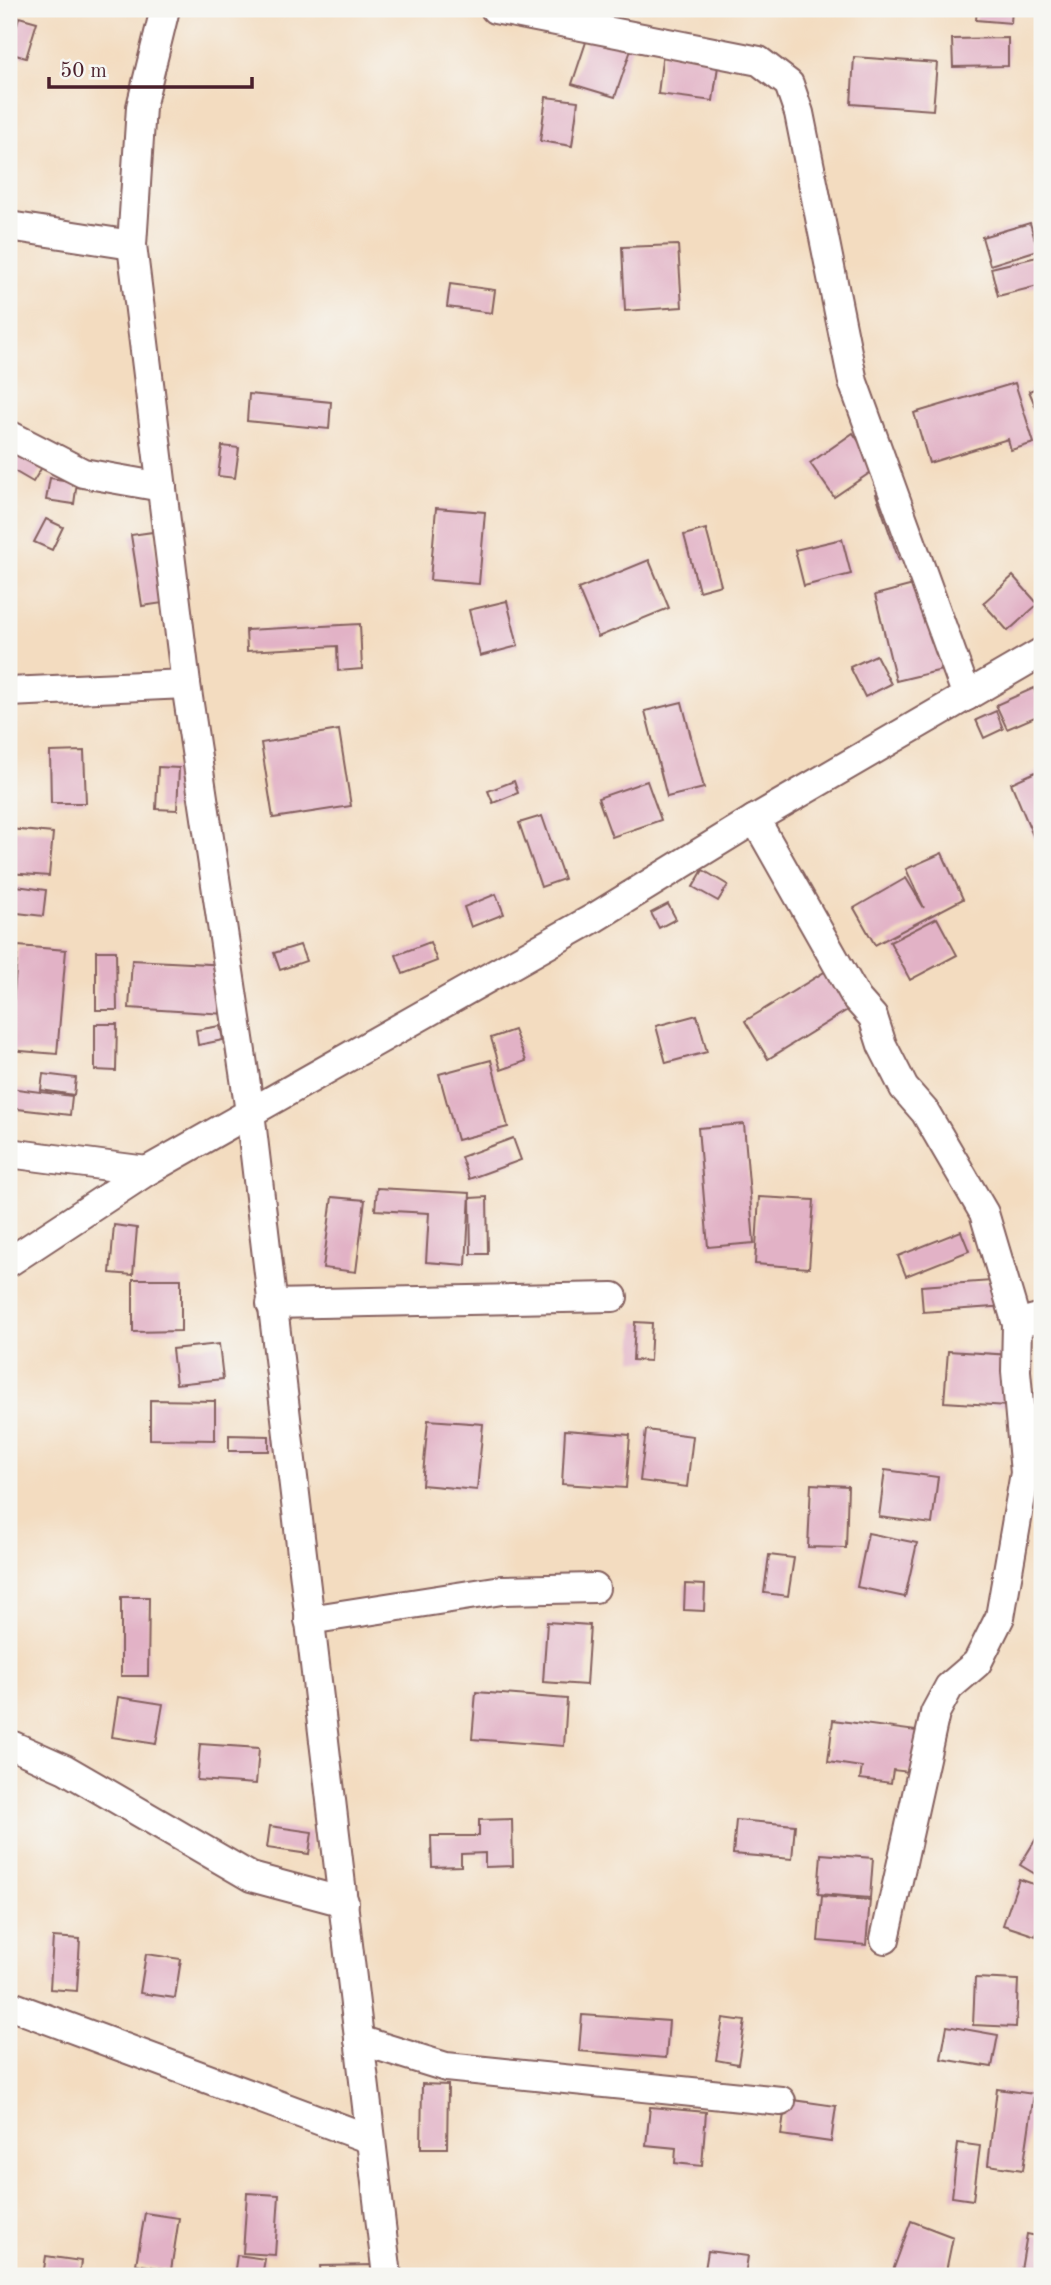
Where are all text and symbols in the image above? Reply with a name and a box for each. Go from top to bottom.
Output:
scale bar [49,46,252,90]
text: 50 m [60,61,107,82]

